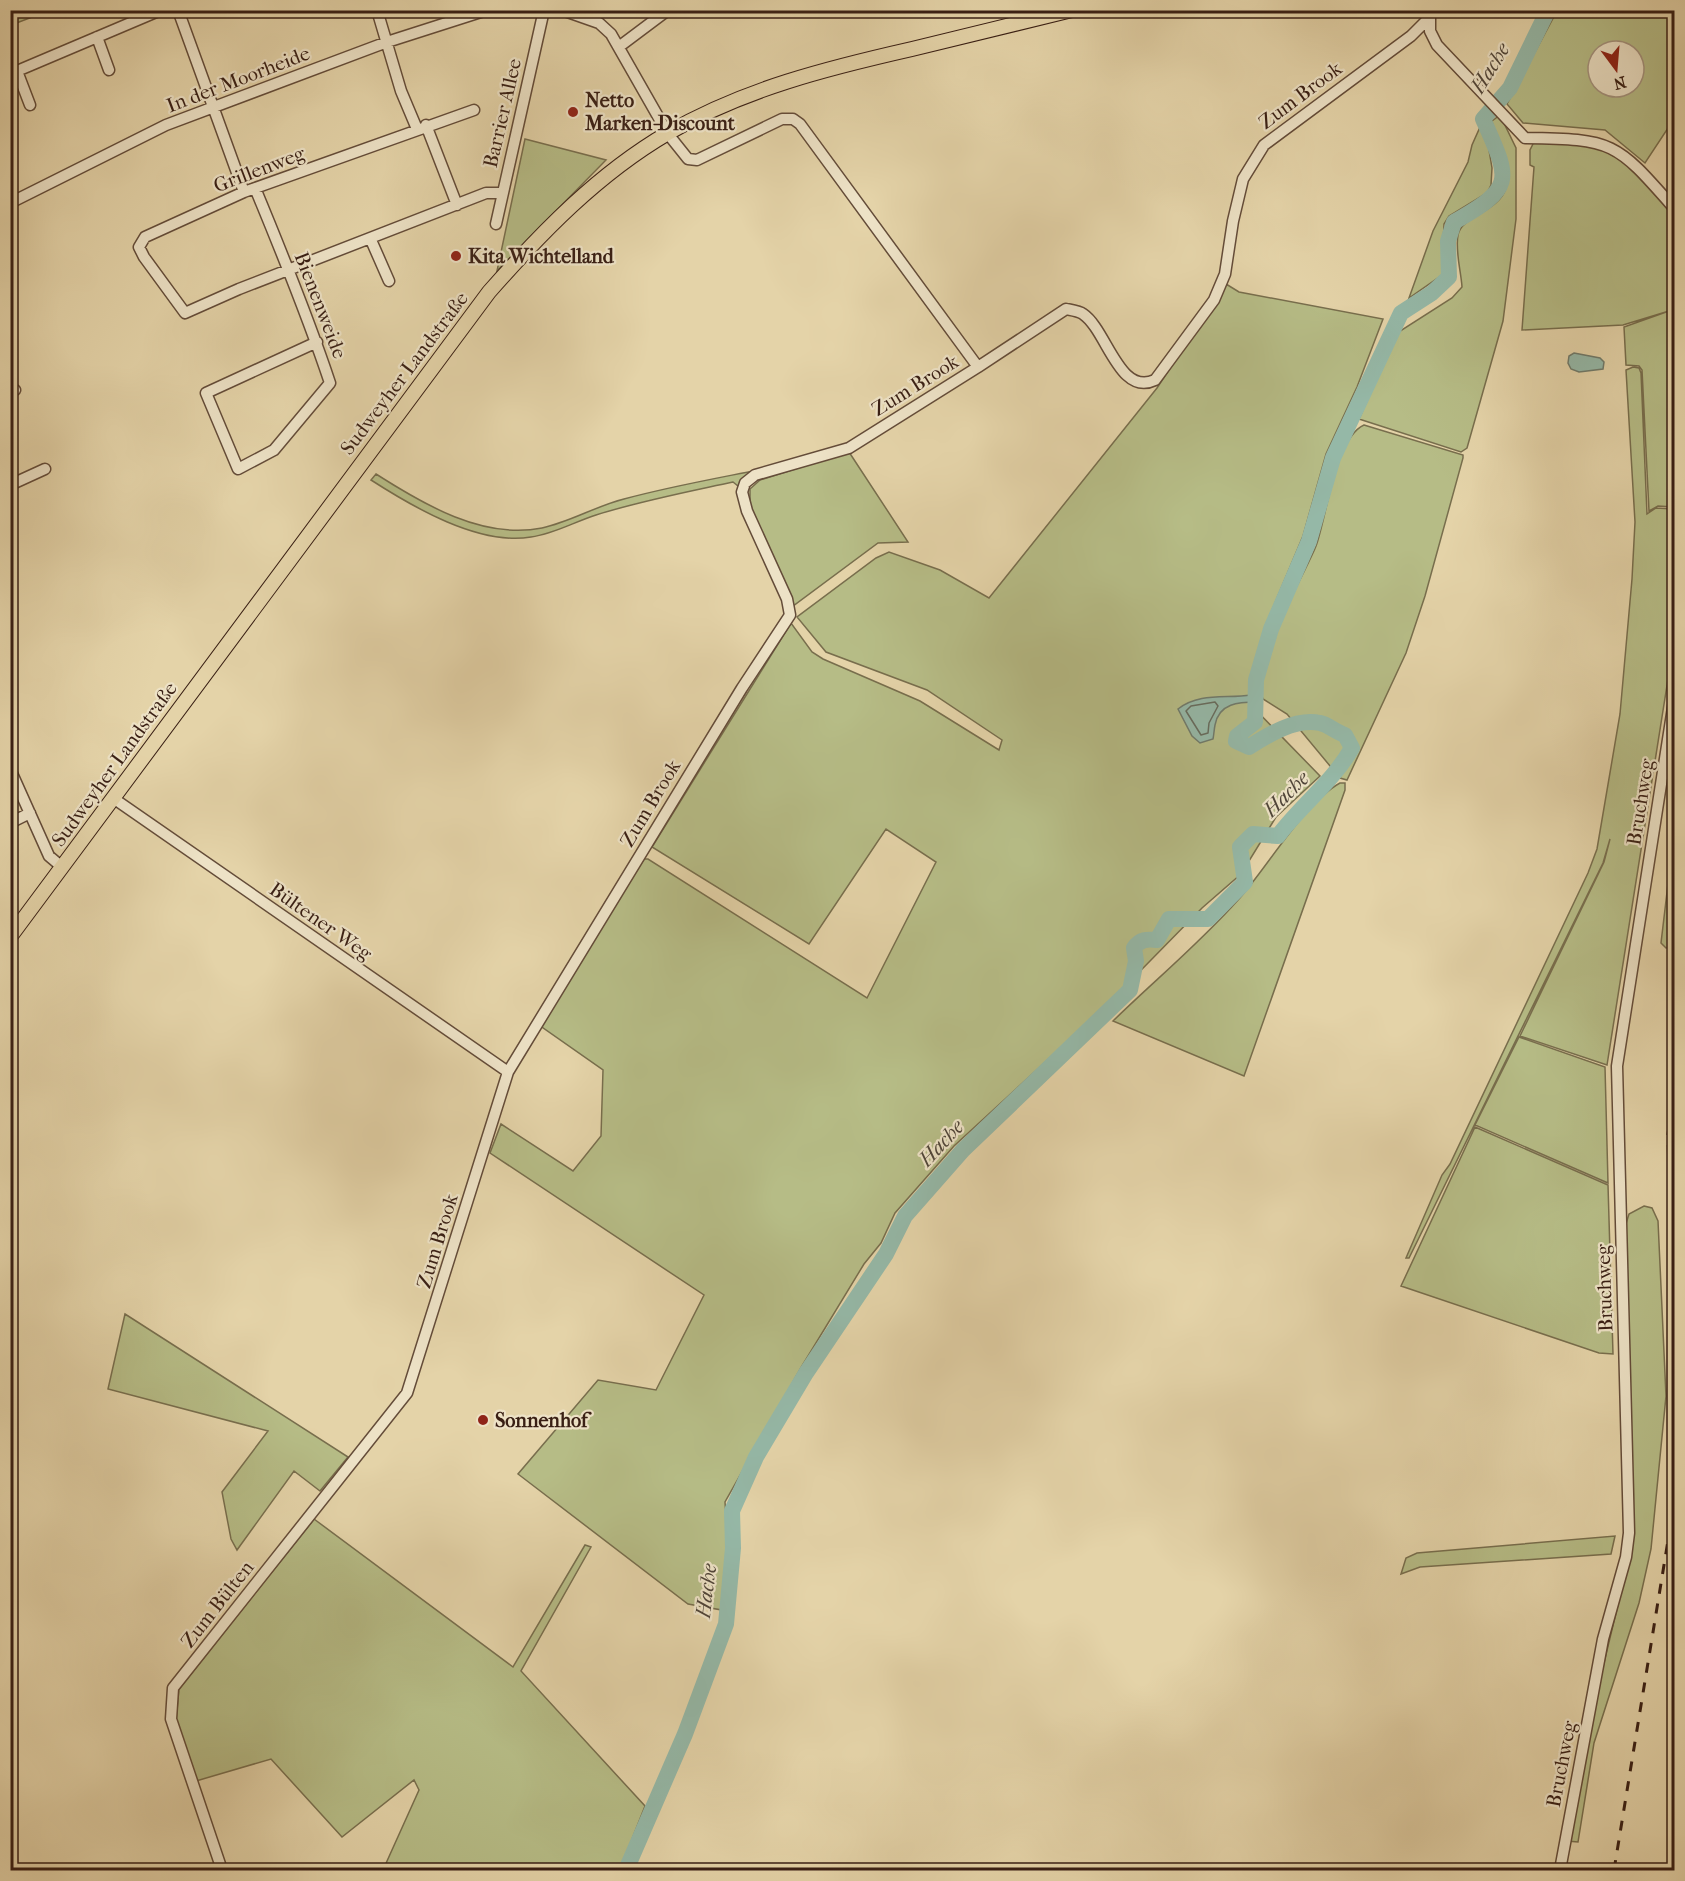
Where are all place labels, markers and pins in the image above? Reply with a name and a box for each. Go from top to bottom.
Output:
place label: Netto Marken-Discount [584,89,736,135]
marker: Netto Marken-Discount [566,105,580,119]
place label: Kita Wichtelland [468,245,615,268]
marker: Kita Wichtelland [449,249,463,263]
place label: Sonnenhof [495,1409,592,1432]
marker: Sonnenhof [476,1413,490,1427]

